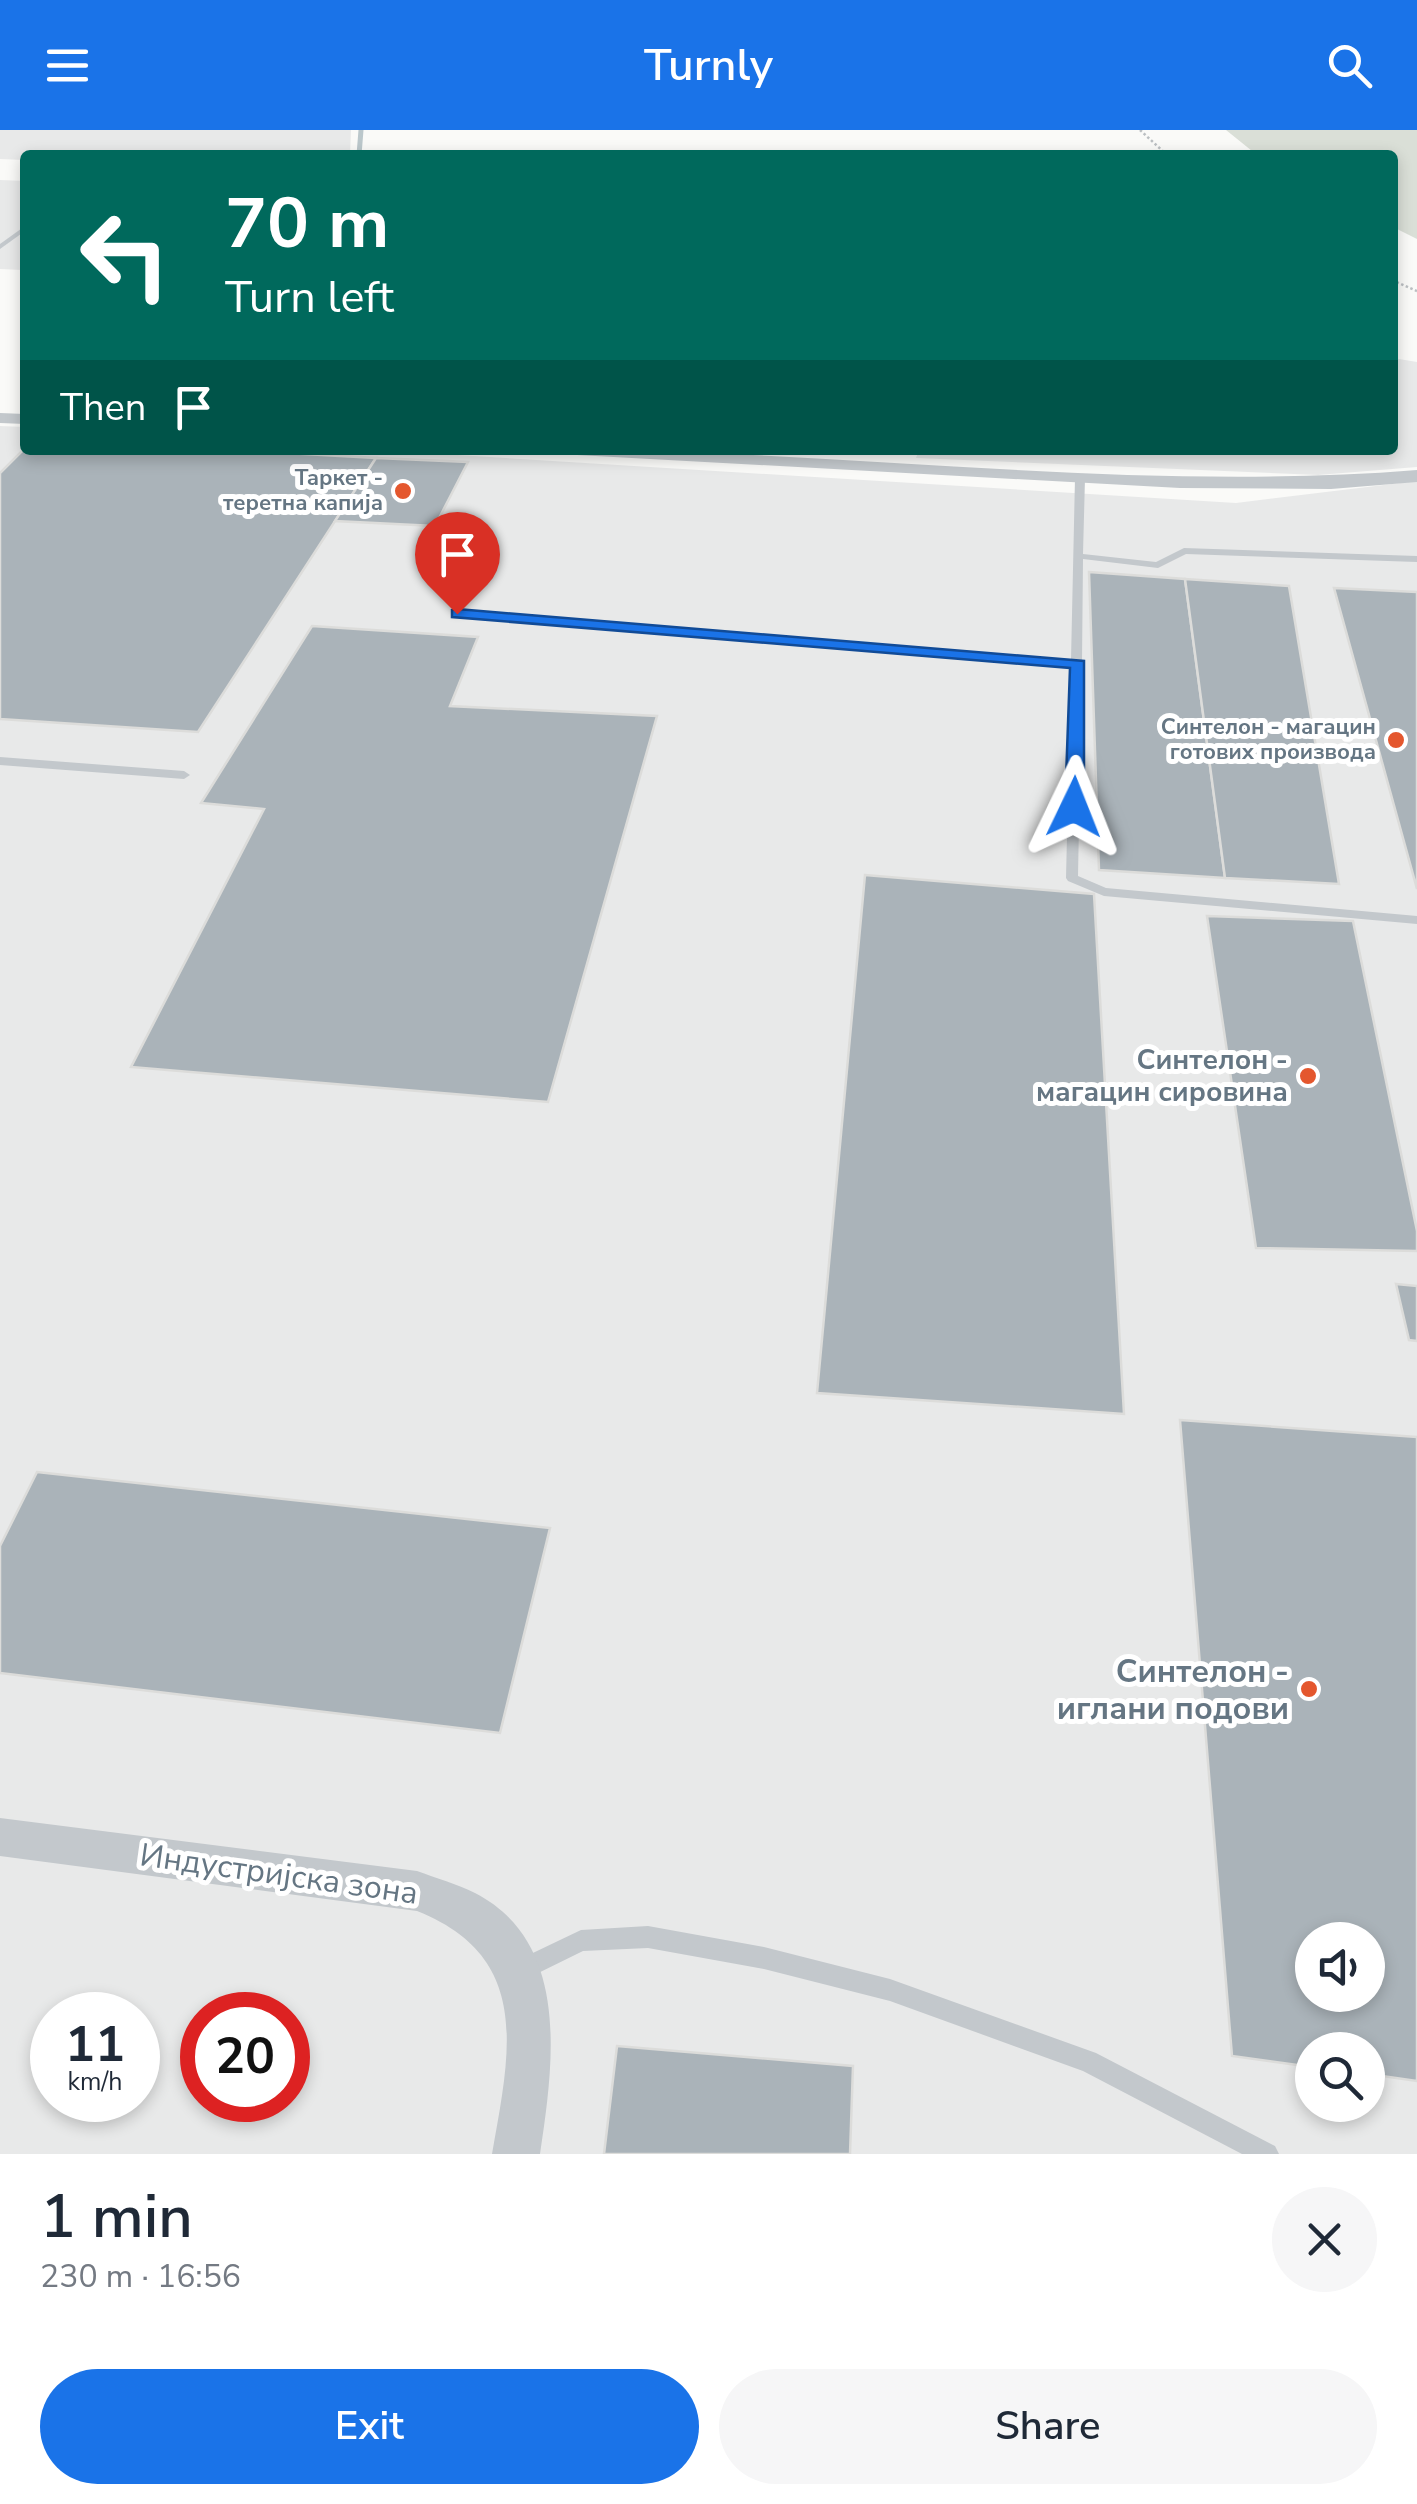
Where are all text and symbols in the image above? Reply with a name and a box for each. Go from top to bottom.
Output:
text: Turnly [644,35,773,96]
icon: menu [40,38,95,93]
icon: search [1322,38,1377,93]
text: 70 m [225,176,389,272]
icon: left [60,190,190,320]
text: Turn left [225,267,394,328]
icon: arrive [166,380,221,435]
text: Then [60,382,146,433]
place label: Таркет - теретна капија [223,463,383,518]
marker: Таркет - теретна капија [392,480,414,502]
pin [415,512,500,615]
icon: arrive [430,527,485,582]
place label: Синтелон - магацин готових производа [1161,712,1376,767]
marker: Синтелон - магацин готових производа [1385,729,1407,751]
position arrow [1022,755,1126,859]
place label: Синтелон - магацин сировина [1036,1041,1288,1111]
marker: Синтелон - магацин сировина [1297,1065,1319,1087]
place label: Синтелон - иглани подови [1057,1650,1289,1730]
marker: Синтелон - иглани подови [1298,1678,1320,1700]
street label: Индустријска зона [137,1833,421,1915]
map controls [1295,1922,1385,2122]
button: sound [1295,1922,1385,2012]
speed limit sign: 20 [180,1992,310,2122]
text: 11 [65,2010,125,2079]
button: search [1295,2032,1385,2122]
text: km/h [67,2065,123,2099]
text: 1 min [40,2176,193,2258]
button: close [1272,2187,1377,2292]
text: 230 m · 16:56 [40,2255,241,2298]
button: Exit [40,2369,699,2484]
button: Share [719,2369,1377,2484]

